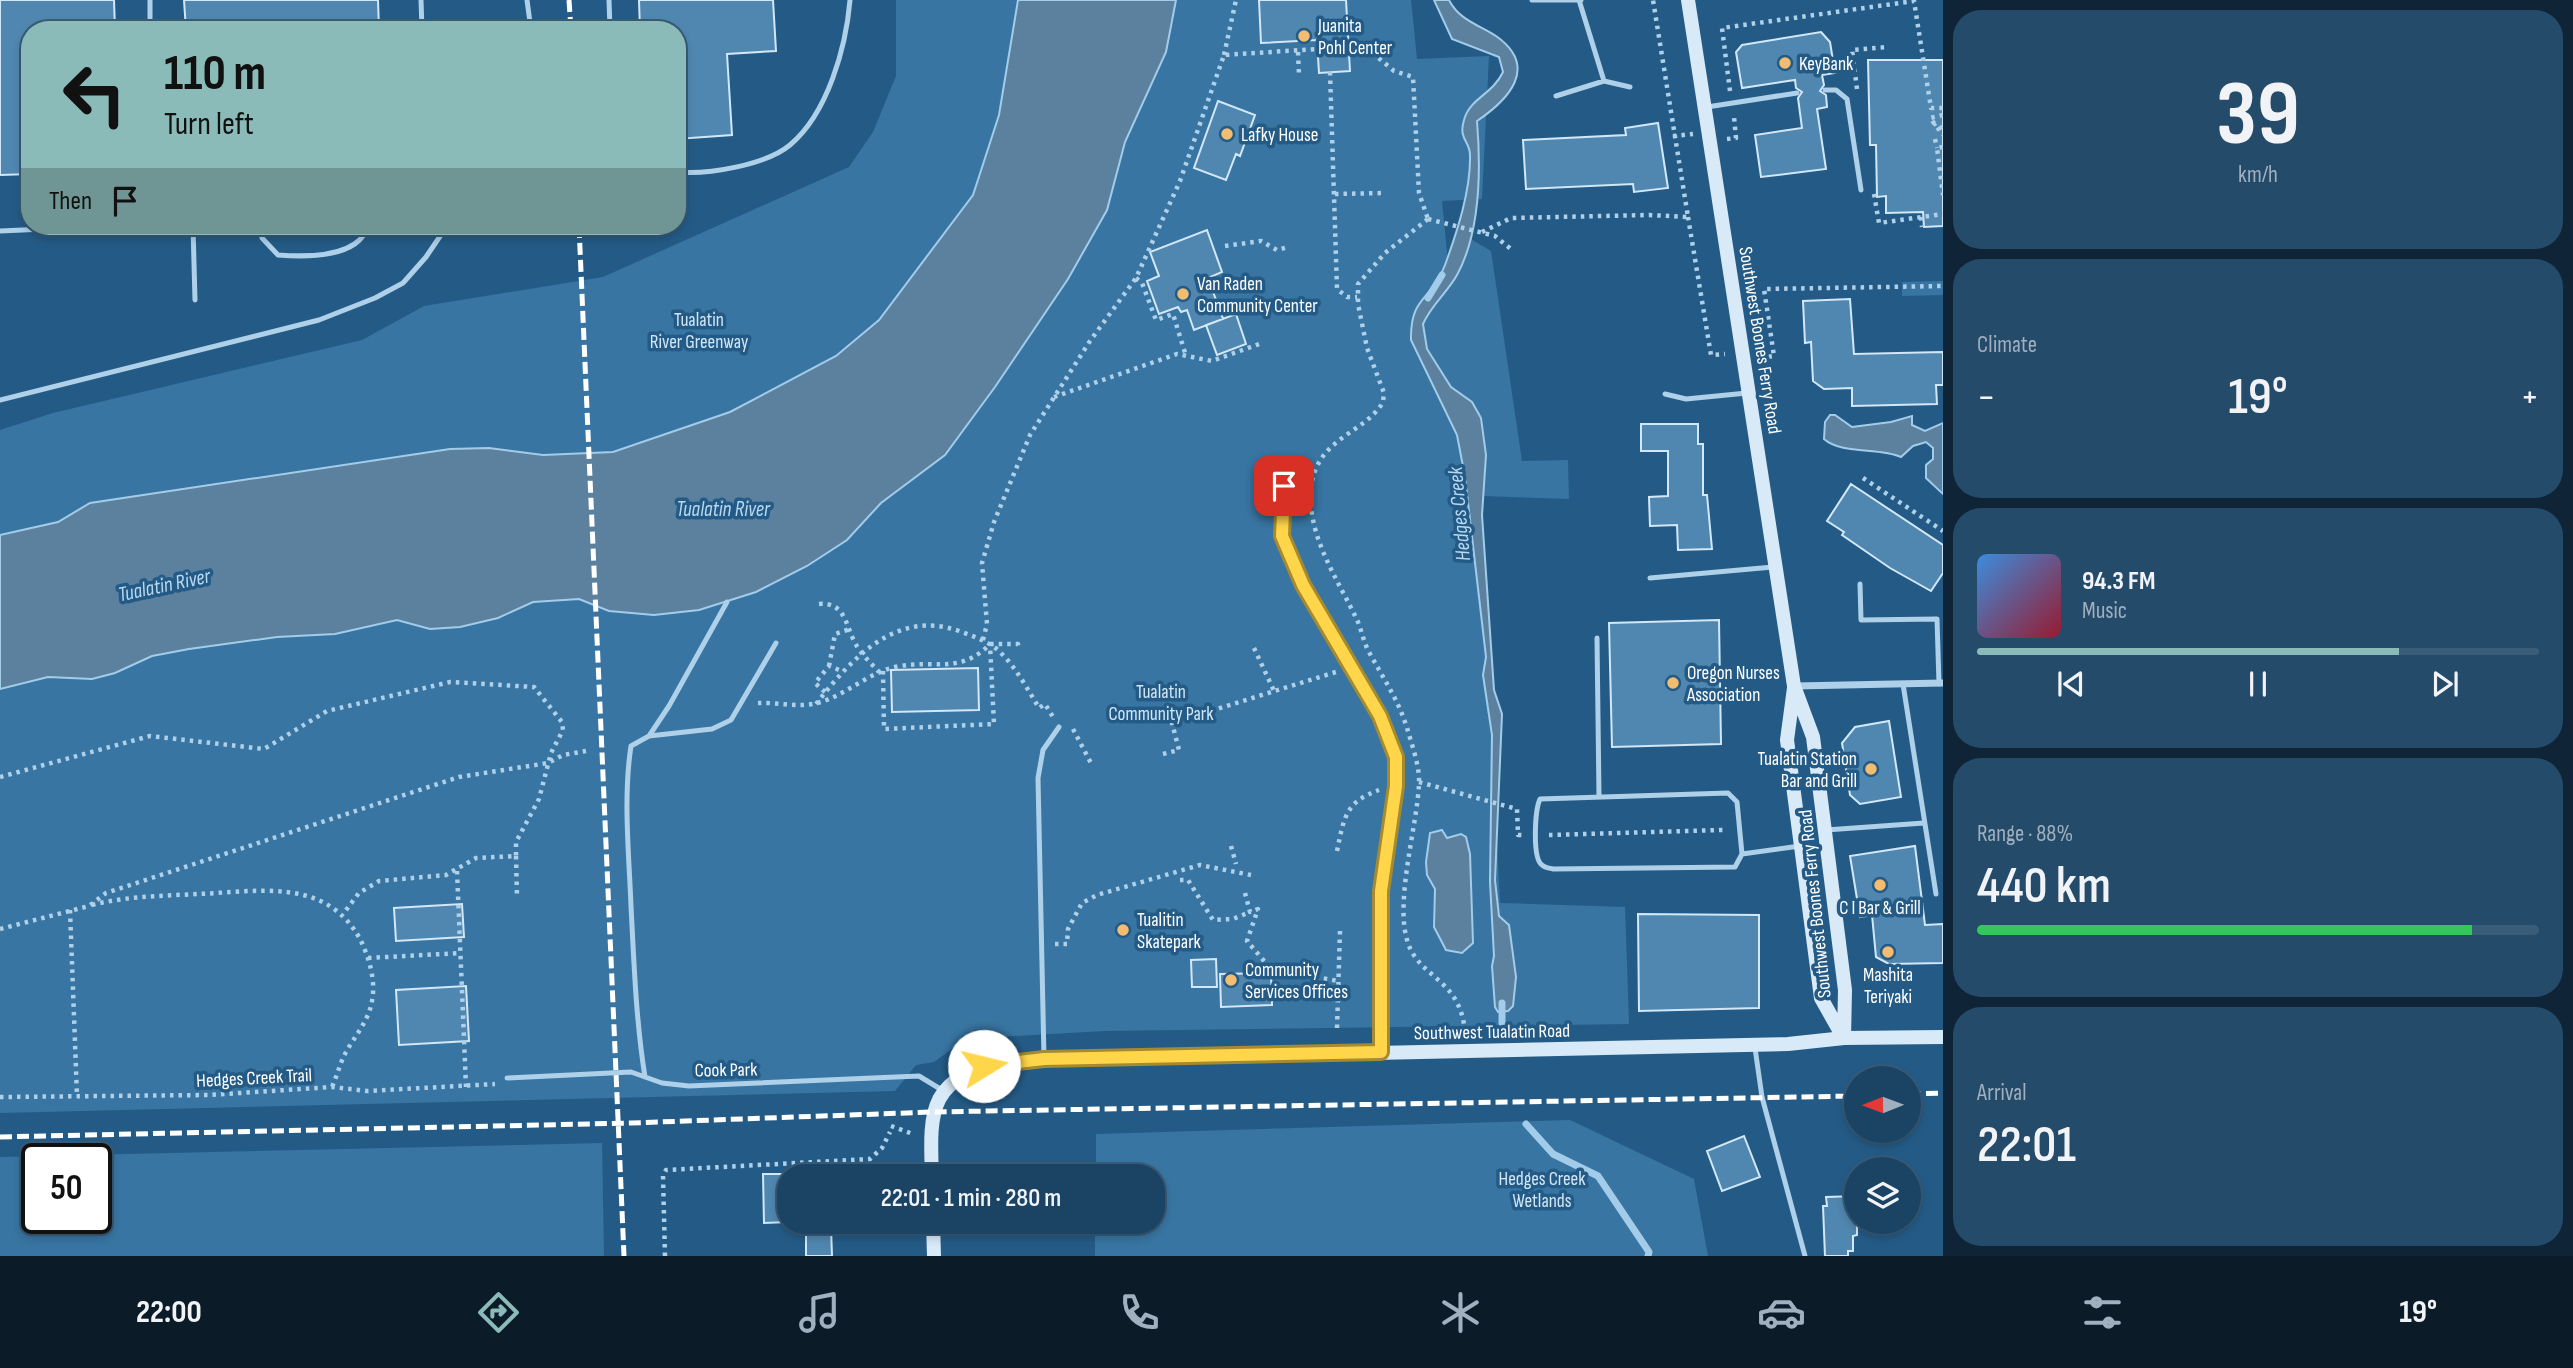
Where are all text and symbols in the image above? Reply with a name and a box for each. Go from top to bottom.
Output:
place label: Juanita Pohl Center [1317,15,1393,60]
marker: Juanita Pohl Center [1296,28,1312,44]
text: 110 m [164,45,266,104]
icon: left [49,49,140,140]
place label: KeyBank [1799,53,1854,76]
marker: KeyBank [1777,55,1793,71]
text: 39 [2216,61,2300,170]
text: Turn left [164,105,254,144]
place label: Lafky House [1241,124,1318,147]
marker: Lafky House [1219,126,1235,142]
text: km/h [2238,161,2278,189]
icon: arrive [106,182,144,220]
text: Then [49,186,92,217]
street label: Southwest Boones Ferry Road [1733,245,1786,435]
place label: Van Raden Community Center [1197,273,1318,318]
marker: Van Raden Community Center [1175,286,1191,302]
park label: Tualatin River Greenway [650,309,749,354]
text: Climate [1977,331,2037,359]
text: 19° [2228,366,2288,429]
text: − [1977,375,1996,420]
text: + [2520,375,2539,420]
pin [1254,456,1314,516]
water label: Hedges Creek [1443,465,1476,562]
icon: arrive [1265,467,1303,505]
water label: Tualatin River [676,497,771,522]
water label: Tualatin River [116,563,214,607]
text: 94.3 FM [2082,566,2155,597]
text: Music [2082,597,2127,625]
place label: Oregon Nurses Association [1686,662,1780,707]
icon: previous [2052,665,2090,703]
icon: pause [2239,665,2277,703]
icon: next [2426,665,2464,703]
marker: Oregon Nurses Association [1665,675,1681,691]
park label: Tualatin Community Park [1109,681,1214,726]
place label: Tualatin Station Bar and Grill [1758,748,1857,793]
marker: Tualatin Station Bar and Grill [1863,761,1879,777]
street label: Southwest Boones Ferry Road [1794,809,1837,999]
text: Range · 88% [1977,820,2073,848]
text: 440 km [1977,855,2111,918]
marker: C I Bar & Grill [1872,877,1888,893]
place label: C I Bar & Grill [1839,897,1921,920]
place label: Tualitin Skatepark [1137,909,1202,954]
marker: Tualitin Skatepark [1115,922,1131,938]
marker: Mashita Teriyaki [1880,944,1896,960]
place label: Community Services Offices [1245,959,1348,1004]
place label: Mashita Teriyaki [1863,964,1913,1009]
marker: Community Services Offices [1223,972,1239,988]
street label: Southwest Tualatin Road [1414,1020,1570,1045]
position arrow [947,1029,1021,1103]
street label: Cook Park [694,1058,758,1083]
street label: Hedges Creek Trail [196,1064,313,1093]
north arrow [1844,1066,1922,1143]
map controls [1844,1066,1921,1234]
text: Arrival [1977,1079,2026,1107]
text: 22:01 [1977,1114,2076,1177]
speed limit sign: 50 [21,1143,112,1234]
button: layers [1844,1157,1921,1234]
park label: Hedges Creek Wetlands [1498,1168,1586,1213]
text: 22:01 · 1 min · 280 m [881,1183,1061,1214]
icon: directions [474,1288,523,1337]
icon: music [795,1288,844,1337]
icon: phone [1115,1288,1164,1337]
icon: climate [1436,1288,1485,1337]
icon: car [1757,1288,1806,1337]
icon: filters [2078,1288,2127,1337]
text: 22:00 [136,1293,202,1332]
text: 19° [2399,1293,2437,1332]

